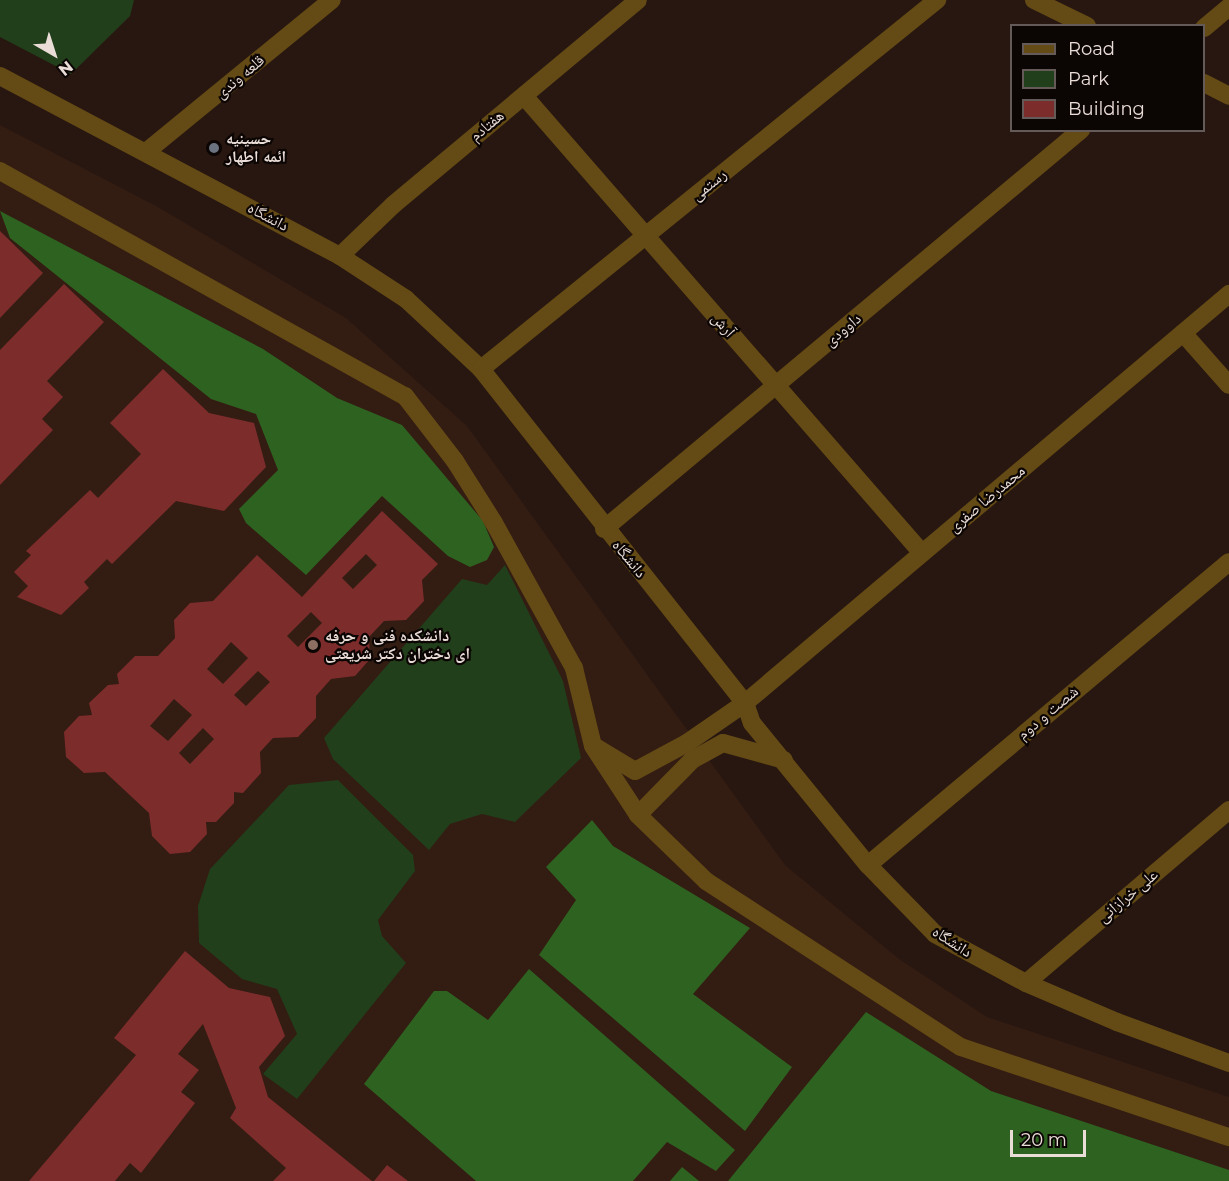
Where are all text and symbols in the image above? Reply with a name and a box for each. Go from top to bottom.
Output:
north arrow [24,24,84,84]
legend [1010,24,1205,132]
text: Road [1068,38,1115,60]
street label: قلعه وندی [212,51,268,103]
text: N [55,57,77,80]
text: Park [1068,68,1109,90]
text: Building [1068,98,1145,120]
street label: هفتادم [466,106,508,146]
place label: حسینیه ائمه اطهار [226,129,286,167]
marker: حسینیه ائمه اطهار [207,141,221,155]
street label: رستمی [687,165,731,205]
street label: دانشگاه [244,198,292,236]
street label: آرش [707,309,739,341]
street label: داوودی [821,309,865,351]
street label: محمدرضا صفری [945,461,1029,537]
street label: دانشگاه [608,536,650,582]
place label: دانشکده فنی و حرفه ای دختران دکتر شریعتی [325,626,470,664]
marker: دانشکده فنی و حرفه ای دختران دکتر شریعتی [306,638,320,652]
street label: شصت و دوم [1014,682,1082,744]
street label: علی خرازانی [1094,865,1162,927]
street label: دانشگاه [929,922,975,962]
scale bar [1013,1118,1090,1156]
text: 20 m [1021,1129,1067,1151]

